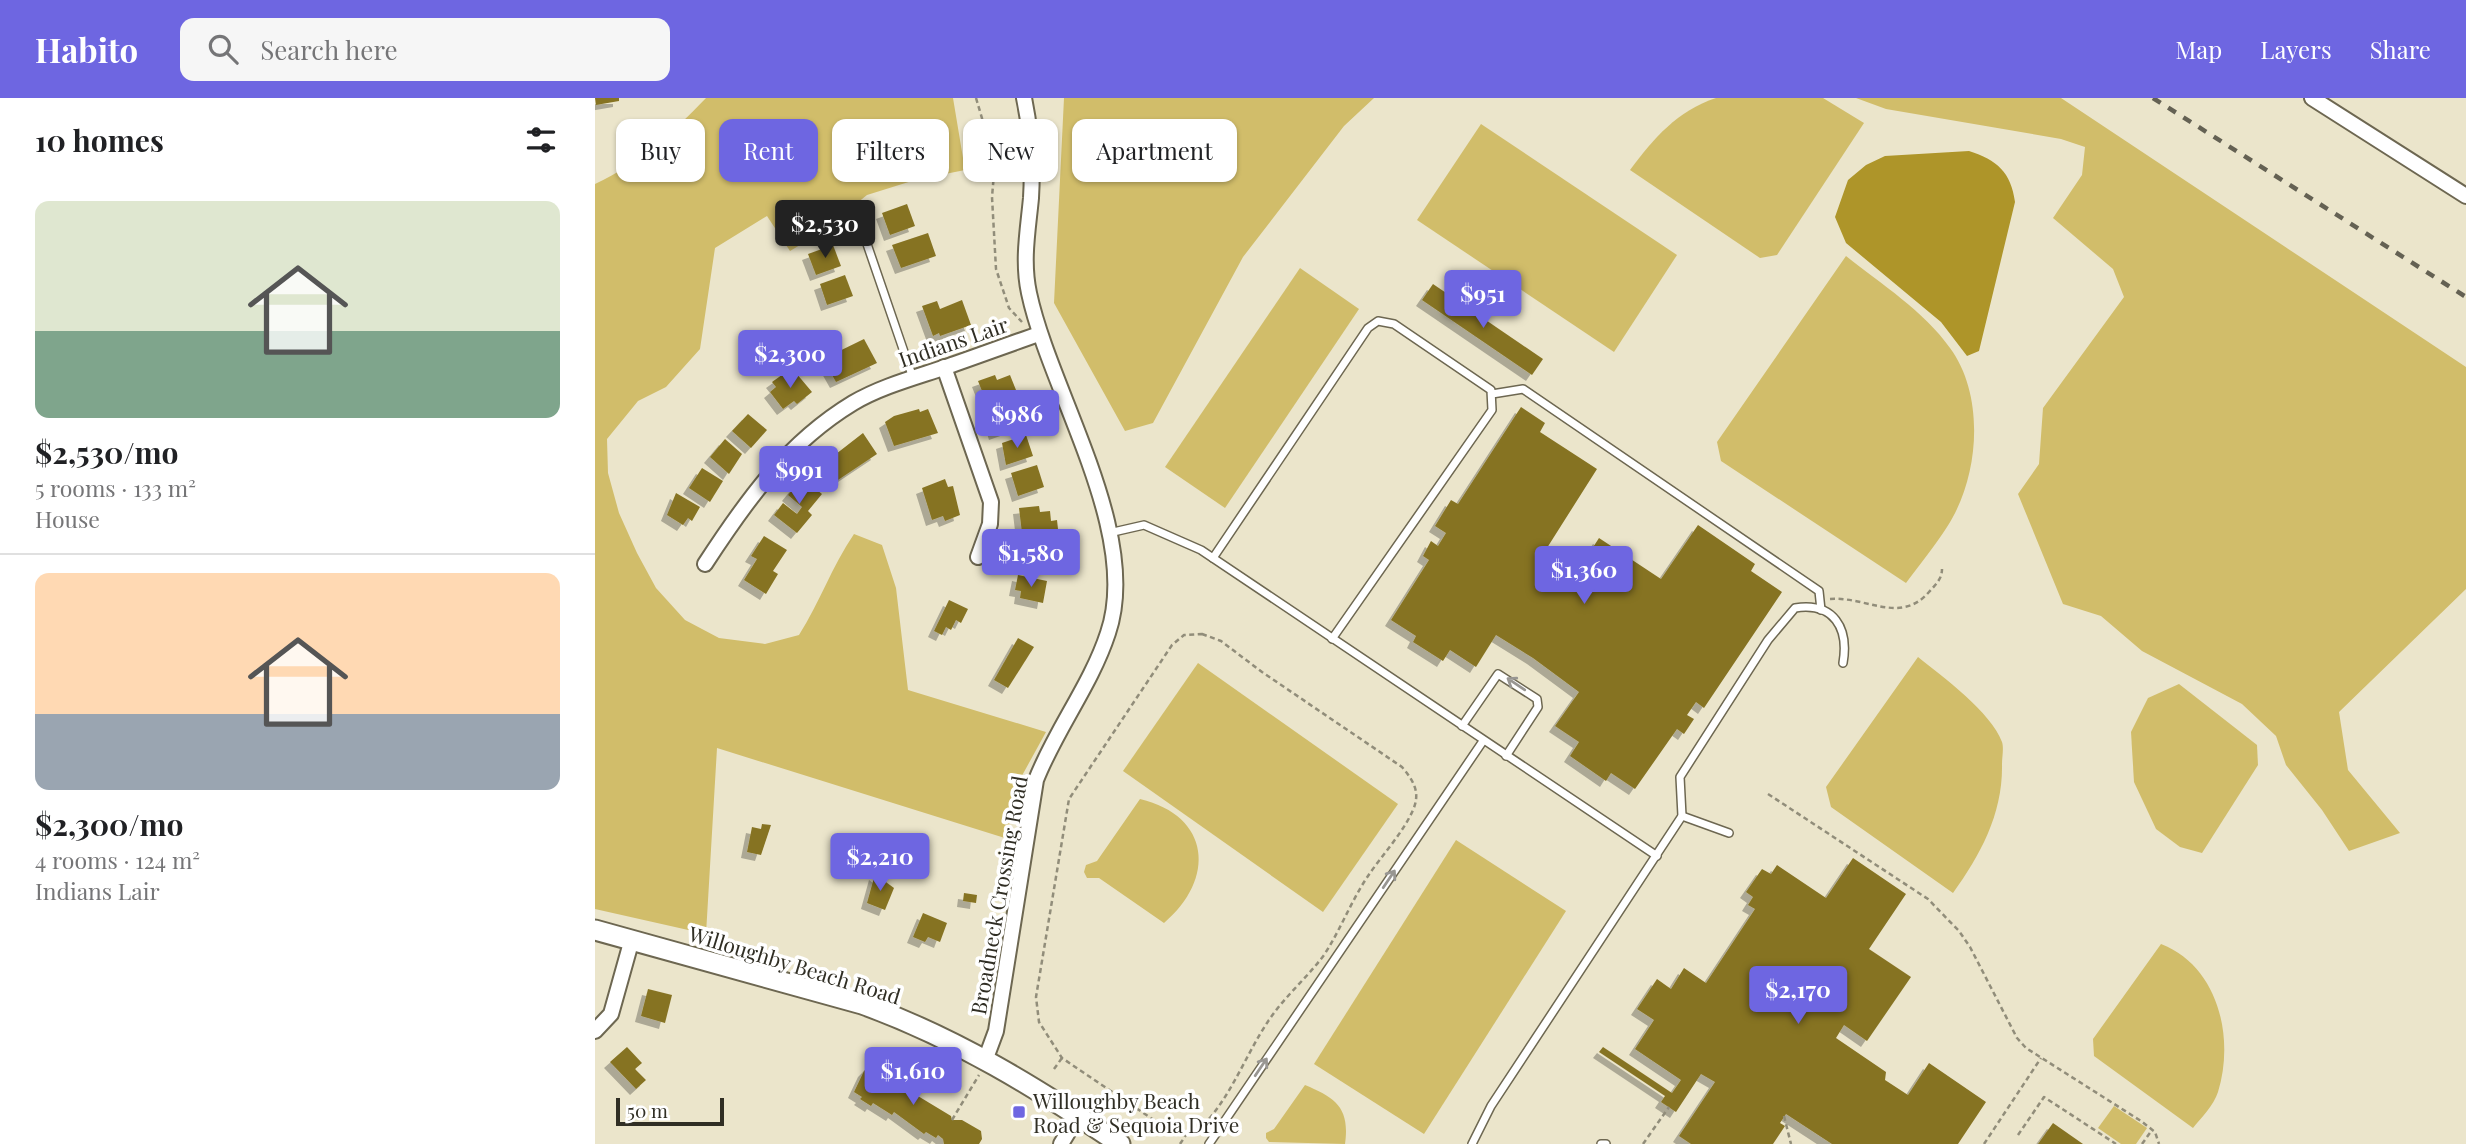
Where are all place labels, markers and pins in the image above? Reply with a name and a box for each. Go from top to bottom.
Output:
pin: $2,530 [768,200,882,260]
pin: $951 [1442,271,1524,330]
pin: $2,300 [733,330,847,390]
pin: $986 [976,390,1058,450]
pin: $991 [758,446,840,506]
pin: $1,580 [974,530,1088,589]
pin: $1,360 [1527,546,1641,606]
pin: $2,210 [823,834,937,893]
pin: $2,170 [1741,967,1855,1026]
pin: $1,610 [856,1048,970,1107]
place label: Willoughby Beach Road & Sequoia Drive [1032,1086,1239,1138]
marker: Willoughby Beach Road & Sequoia Drive [1011,1104,1027,1120]

